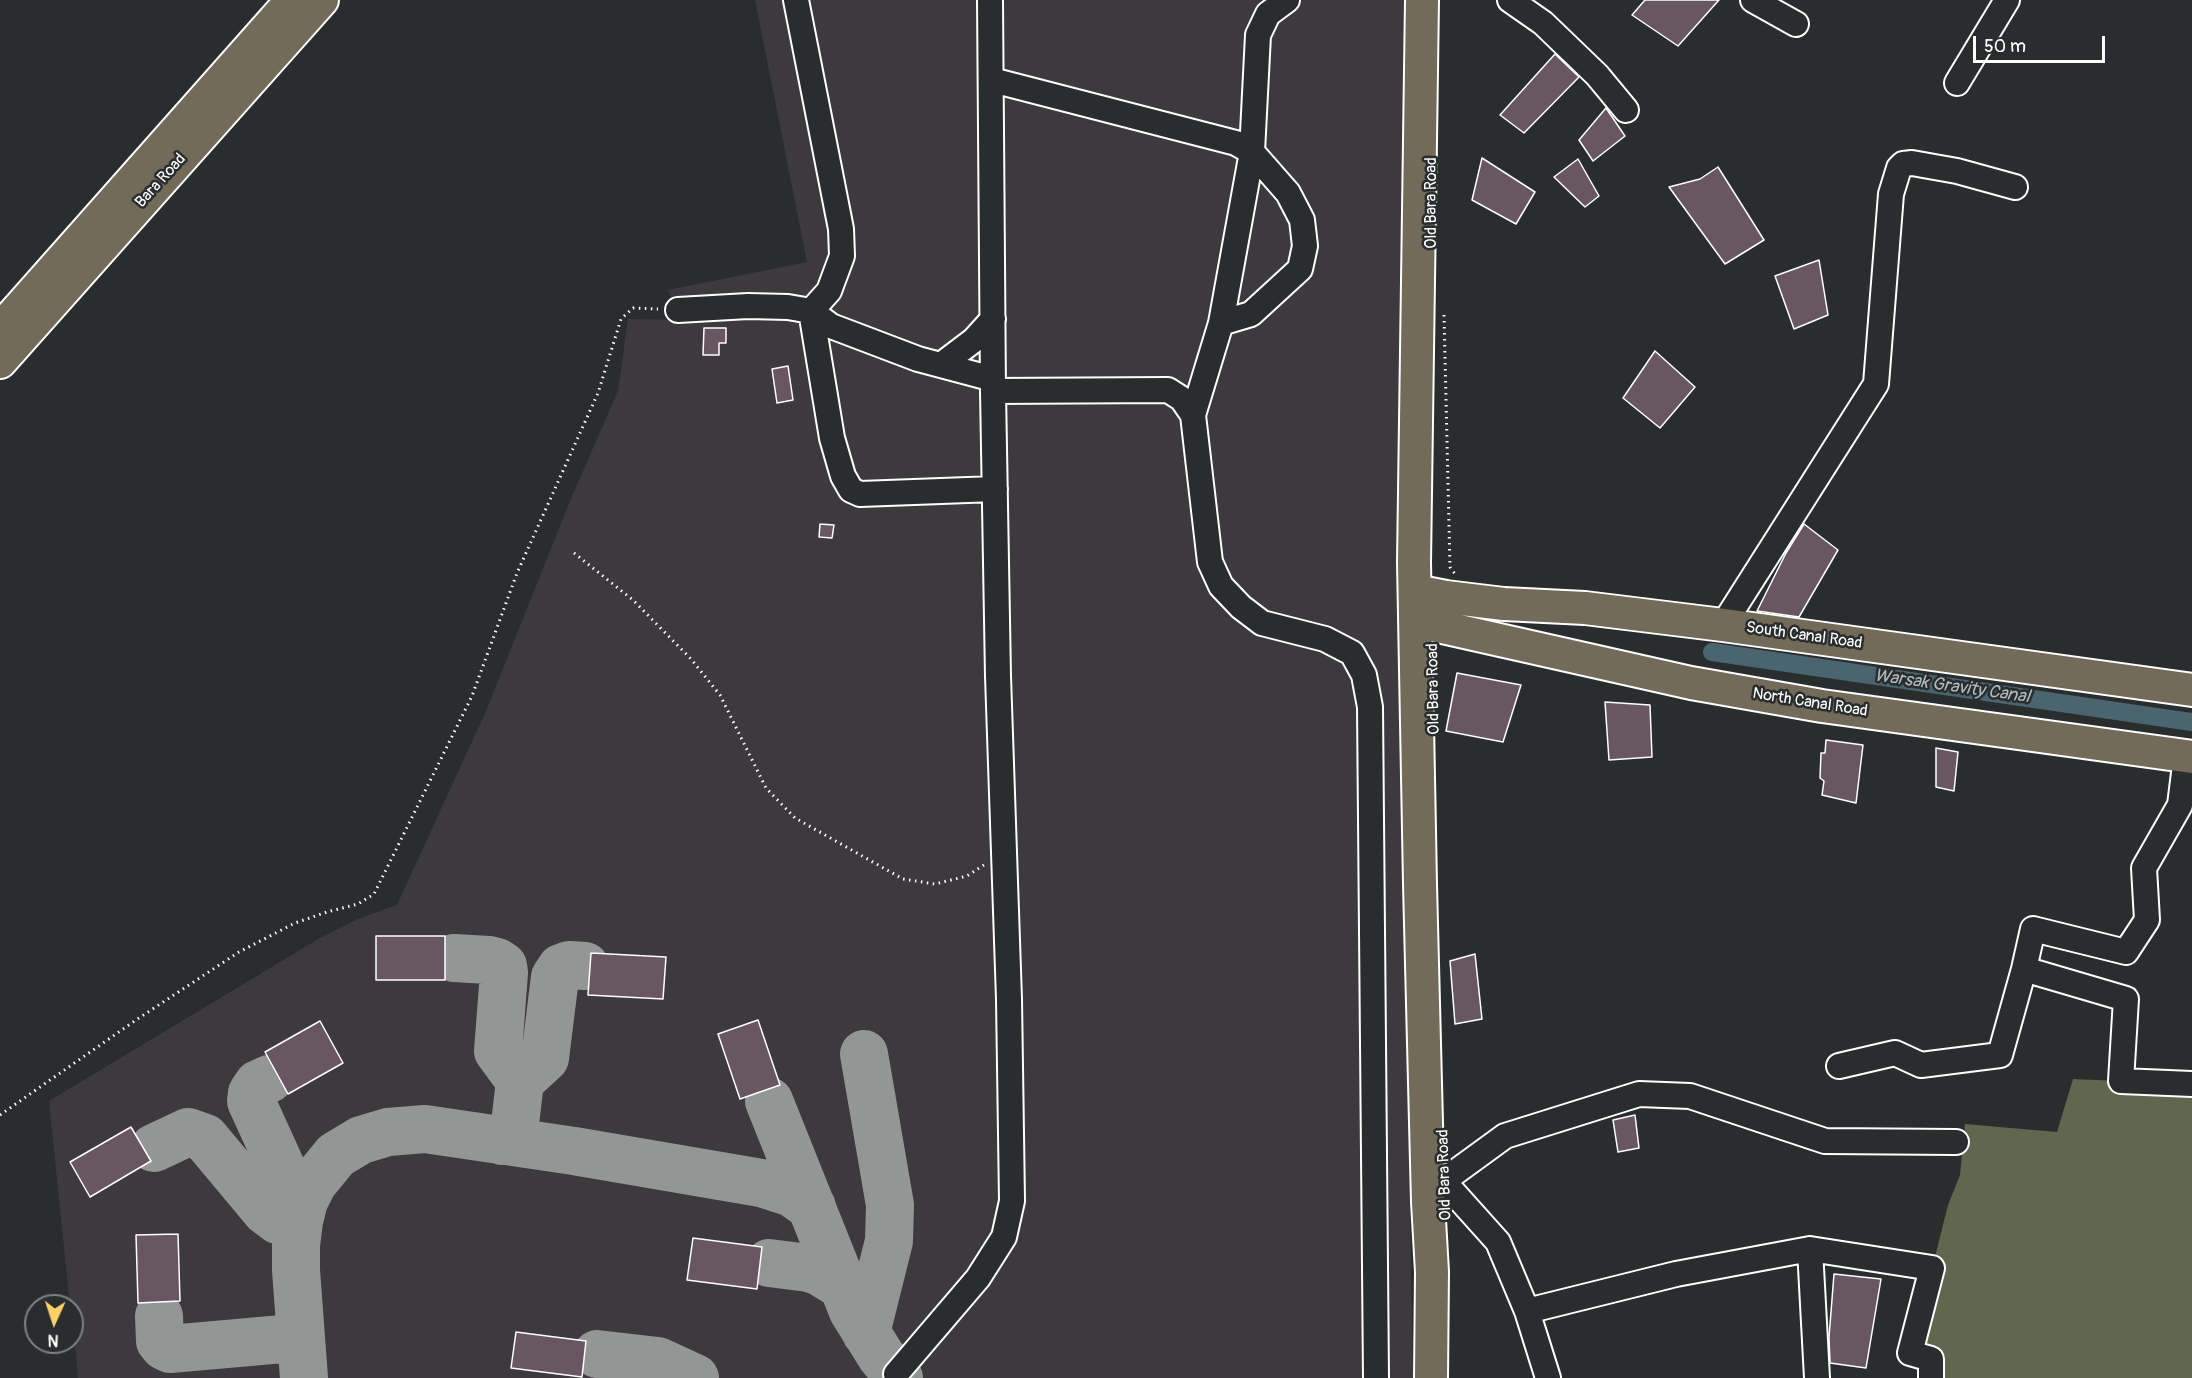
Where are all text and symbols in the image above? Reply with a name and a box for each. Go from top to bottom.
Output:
scale bar [1976,24,2108,62]
text: 50 m [1984,35,2026,58]
street label: Bara Road [132,150,190,212]
street label: Old Bara Road [1422,157,1442,249]
street label: South Canal Road [1745,618,1863,654]
street label: Old Bara Road [1424,643,1444,735]
water label: Warsak Gravity Canal [1873,665,2031,709]
street label: North Canal Road [1751,684,1869,722]
street label: Old Bara Road [1434,1129,1456,1221]
north arrow [24,1294,84,1354]
text: N [47,1330,59,1350]

